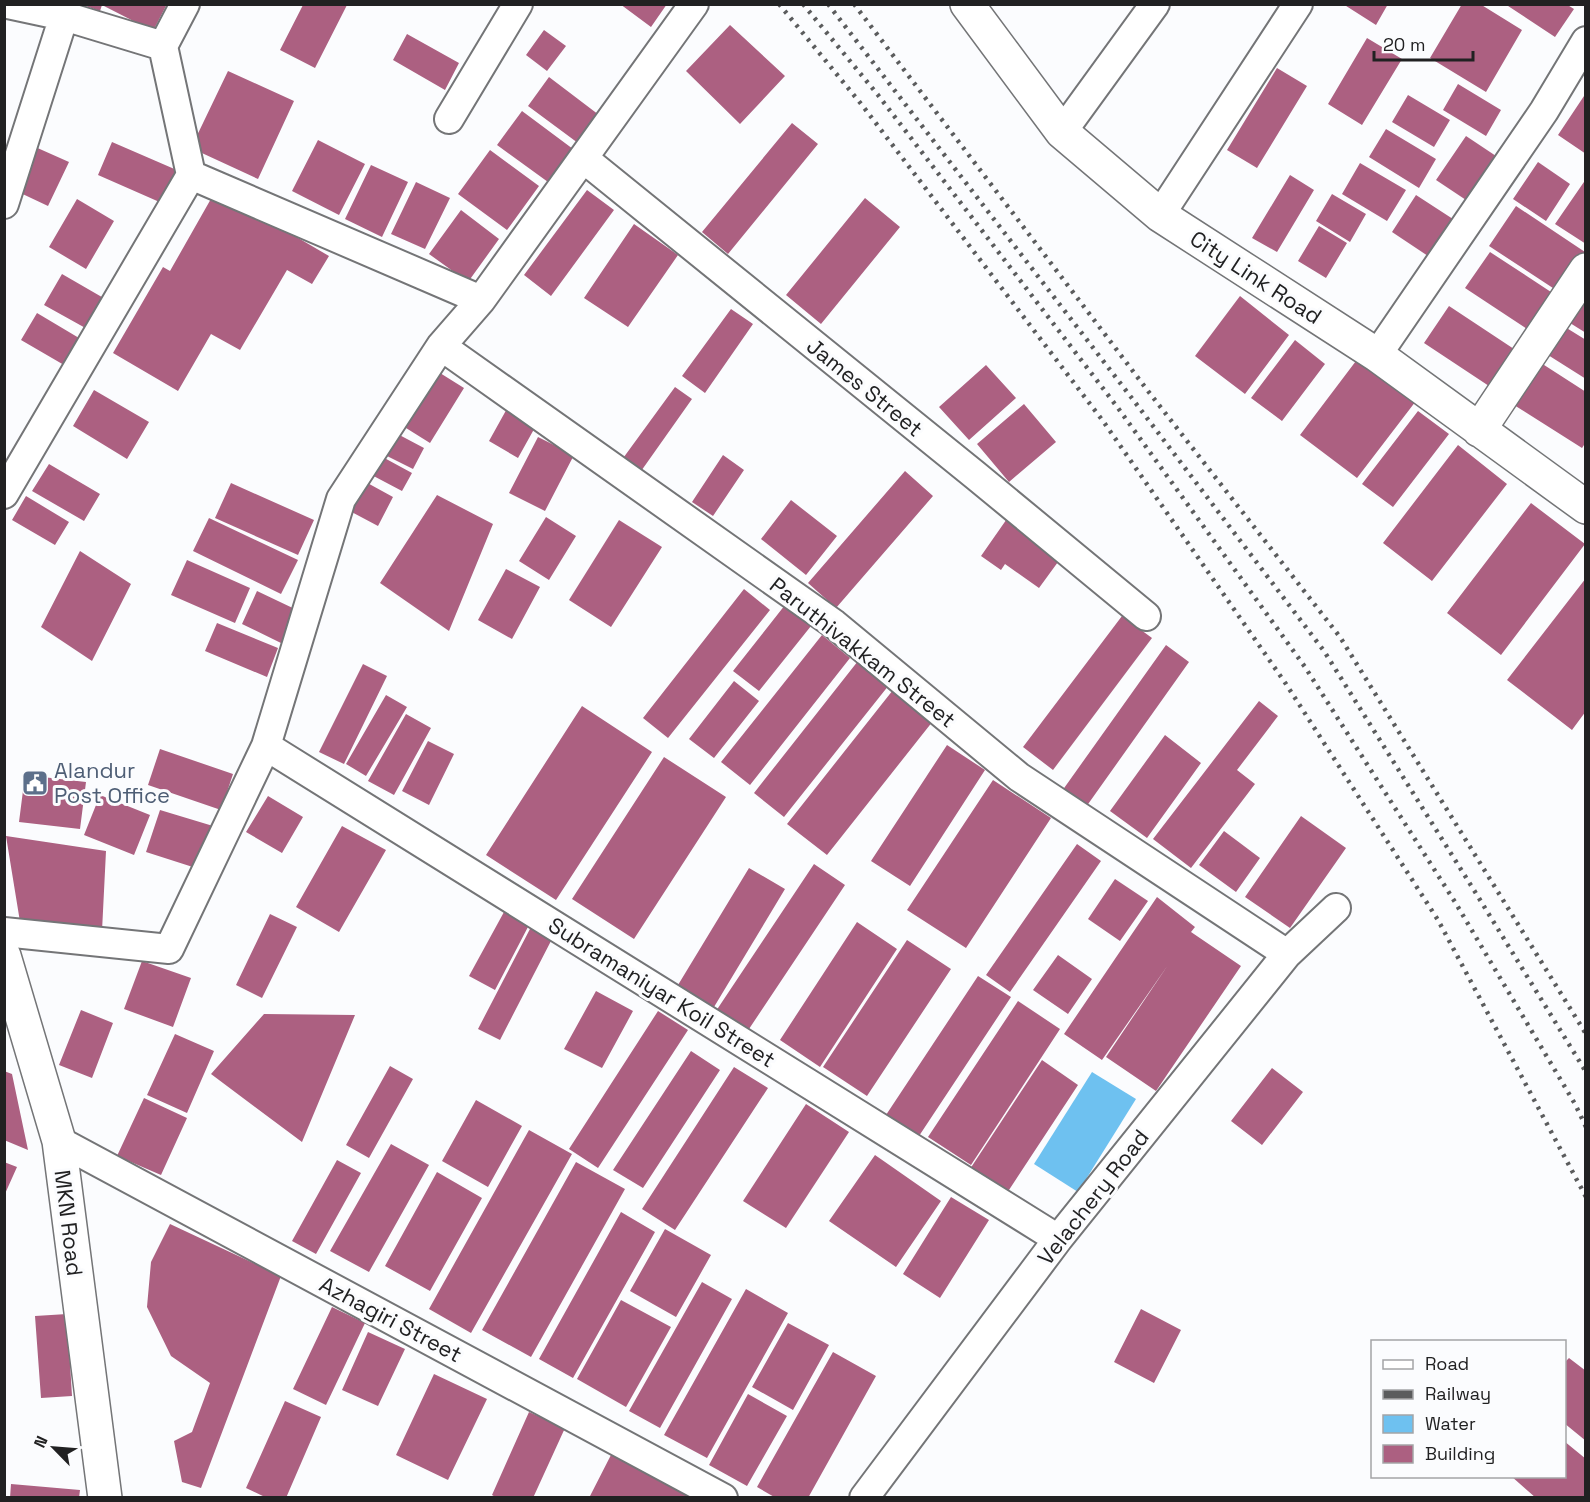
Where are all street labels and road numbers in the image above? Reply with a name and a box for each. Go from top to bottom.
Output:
street label: City Link Road [1185,224,1327,330]
street label: James Street [801,332,929,442]
street label: Paruthivakkam Street [764,571,962,733]
street label: Subramaniyar Koil Street [543,911,781,1073]
street label: Velachery Road [1031,1124,1155,1270]
street label: MKN Road [49,1168,89,1278]
street label: Azhagiri Street [315,1270,467,1368]

